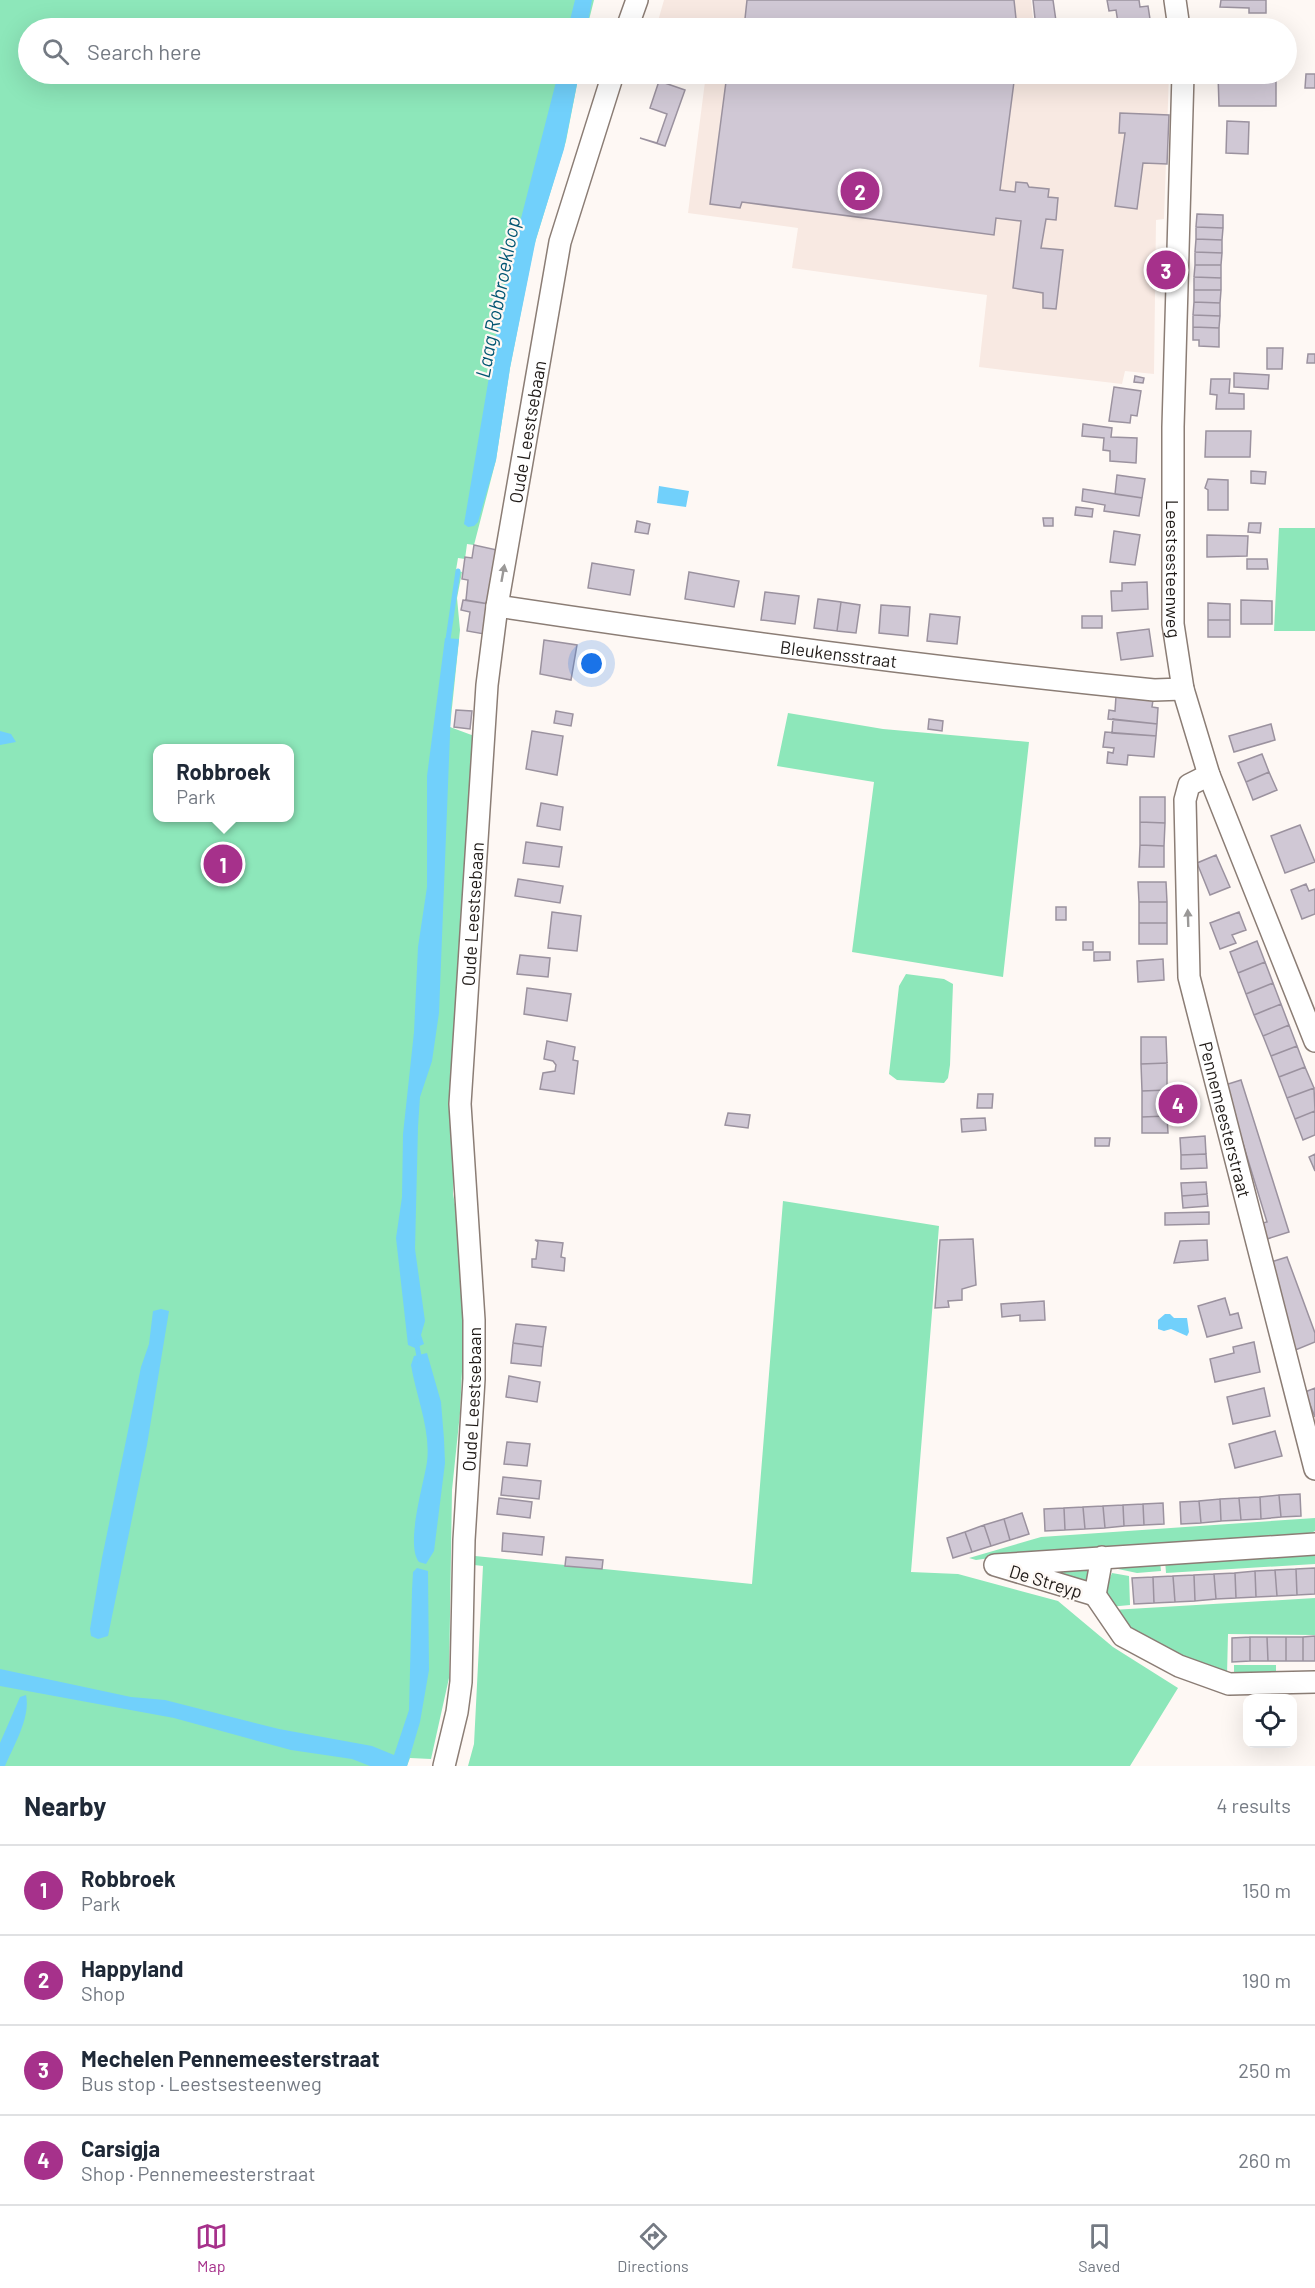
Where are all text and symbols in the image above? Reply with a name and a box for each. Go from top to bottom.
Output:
search box [18,18,1297,84]
icon: search [39,35,72,68]
text: Search here [87,38,201,64]
pin: 2 [840,168,880,213]
water label: Laag Robbroekloop [470,214,524,380]
pin: 3 [1146,248,1186,292]
street label: Oude Leestsebaan [504,359,550,505]
street label: Leestsesteenweg [1162,500,1186,639]
one-way arrow [499,563,508,582]
street label: Bleukensstraat [779,635,898,672]
your location [577,649,606,678]
popup [153,744,294,822]
text: Robbroek [176,758,271,784]
text: Park [176,784,216,808]
street label: Oude Leestsebaan [457,841,488,987]
pin: 1 [204,842,242,886]
one-way arrow [1183,909,1192,928]
street label: Pennemeesterstraat [1195,1039,1256,1200]
pin: 4 [1158,1082,1198,1126]
street label: Oude Leestsebaan [457,1327,485,1472]
street label: De Streyp [1007,1559,1085,1603]
map controls [1243,1694,1297,1748]
button: locate [1243,1694,1297,1748]
text: Nearby [24,1790,106,1821]
text: 4 results [1216,1793,1291,1817]
text: Robbroek [81,1865,176,1891]
text: 1 [40,1878,47,1902]
text: 150 m [1242,1878,1291,1902]
text: Park [81,1891,120,1915]
text: Happyland [81,1955,183,1981]
text: 2 [38,1968,49,1992]
text: 190 m [1242,1968,1291,1992]
text: Shop [81,1981,125,2005]
text: Mechelen Pennemeesterstraat [81,2045,380,2071]
text: 3 [38,2058,49,2082]
text: 250 m [1238,2058,1291,2082]
text: Bus stop · Leestsesteenweg [81,2071,322,2095]
text: Carsigja [81,2135,160,2161]
text: 4 [37,2148,50,2172]
text: 260 m [1238,2148,1291,2172]
text: Shop · Pennemeesterstraat [81,2161,315,2185]
tab: Map [195,2220,228,2275]
tab: Directions [617,2220,689,2275]
tab: Saved [1078,2220,1120,2275]

